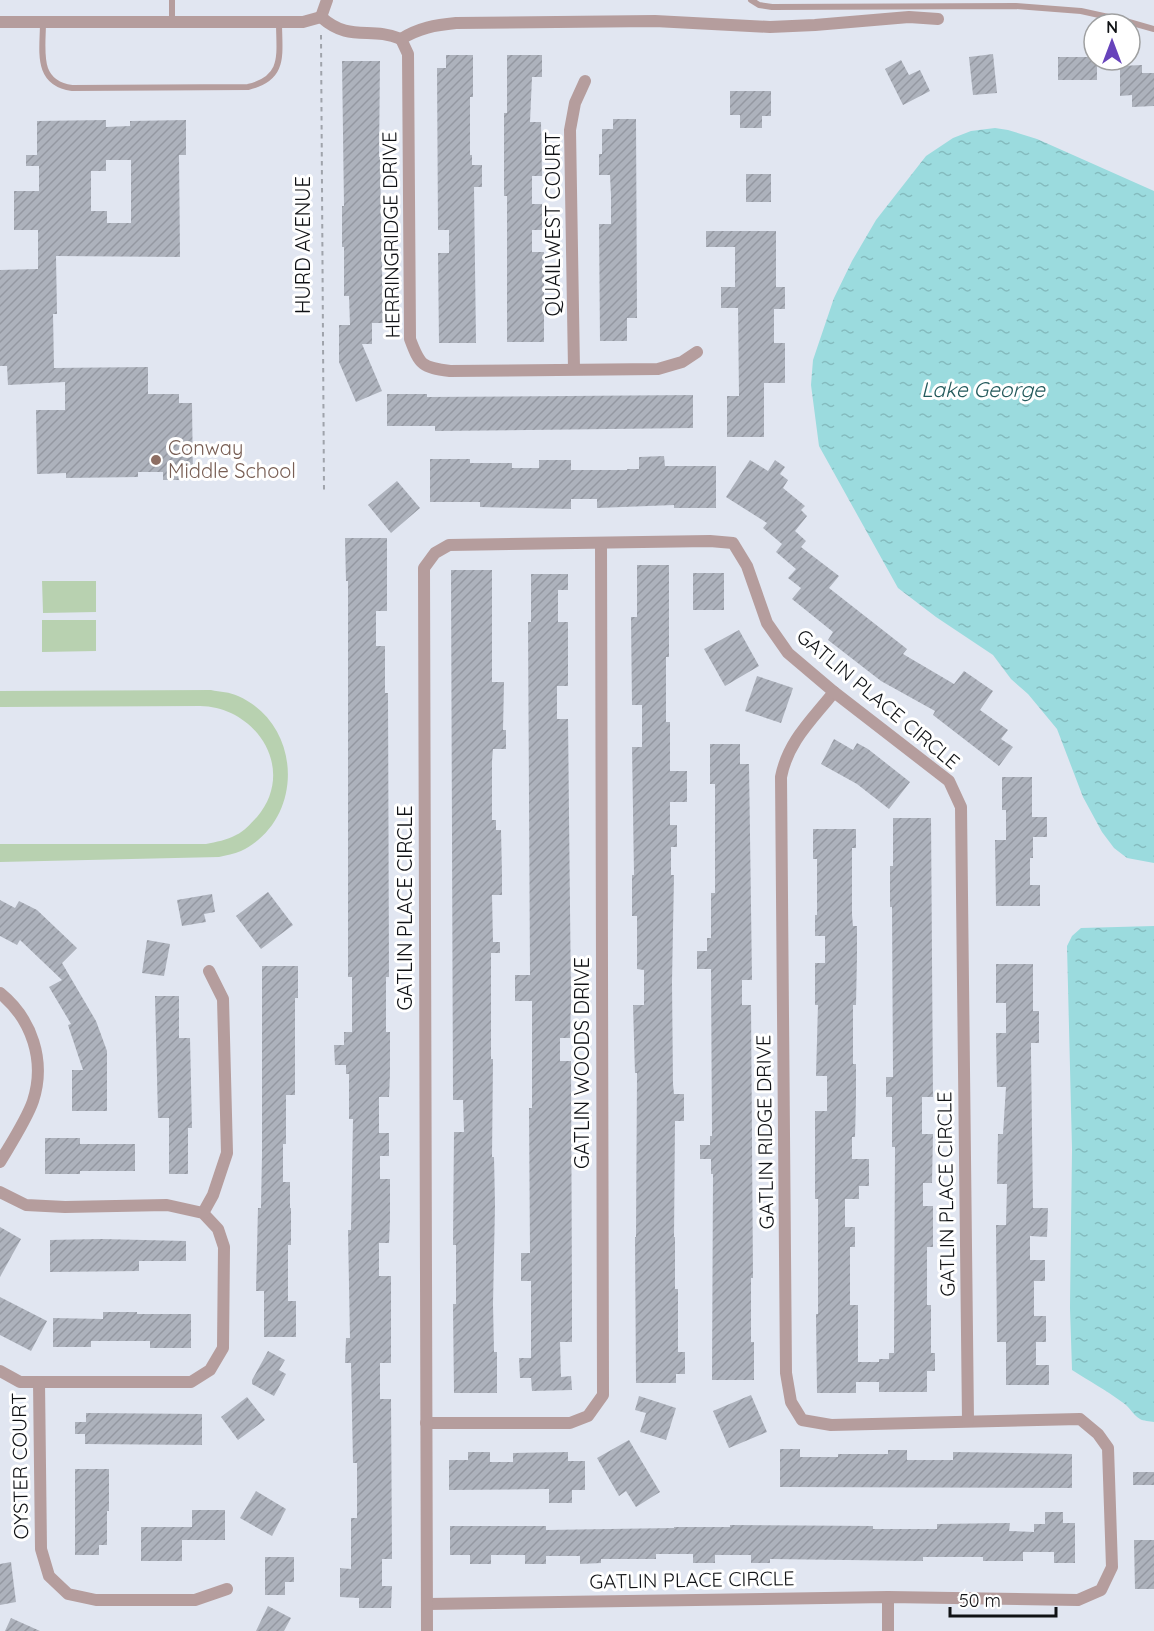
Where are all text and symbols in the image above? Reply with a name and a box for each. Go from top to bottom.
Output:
north arrow [1082,12,1142,72]
text: N [1106,17,1118,37]
street label: HERRINGRIDGE DRIVE [376,131,405,339]
street label: QUAILWEST COURT [540,132,565,316]
street label: HURD AVENUE [290,176,315,314]
water label: Lake George [921,376,1046,402]
place label: Conway Middle School [168,435,296,483]
marker: Conway Middle School [149,453,163,467]
street label: GATLIN PLACE CIRCLE [792,623,965,774]
street label: GATLIN PLACE CIRCLE [392,805,417,1011]
street label: GATLIN WOODS DRIVE [569,957,594,1169]
street label: GATLIN RIDGE DRIVE [750,1035,779,1229]
street label: GATLIN PLACE CIRCLE [931,1091,960,1297]
street label: OYSTER COURT [6,1392,33,1540]
street label: GATLIN PLACE CIRCLE [589,1565,795,1594]
scale bar [950,1580,1056,1618]
text: 50 m [959,1589,1001,1612]

